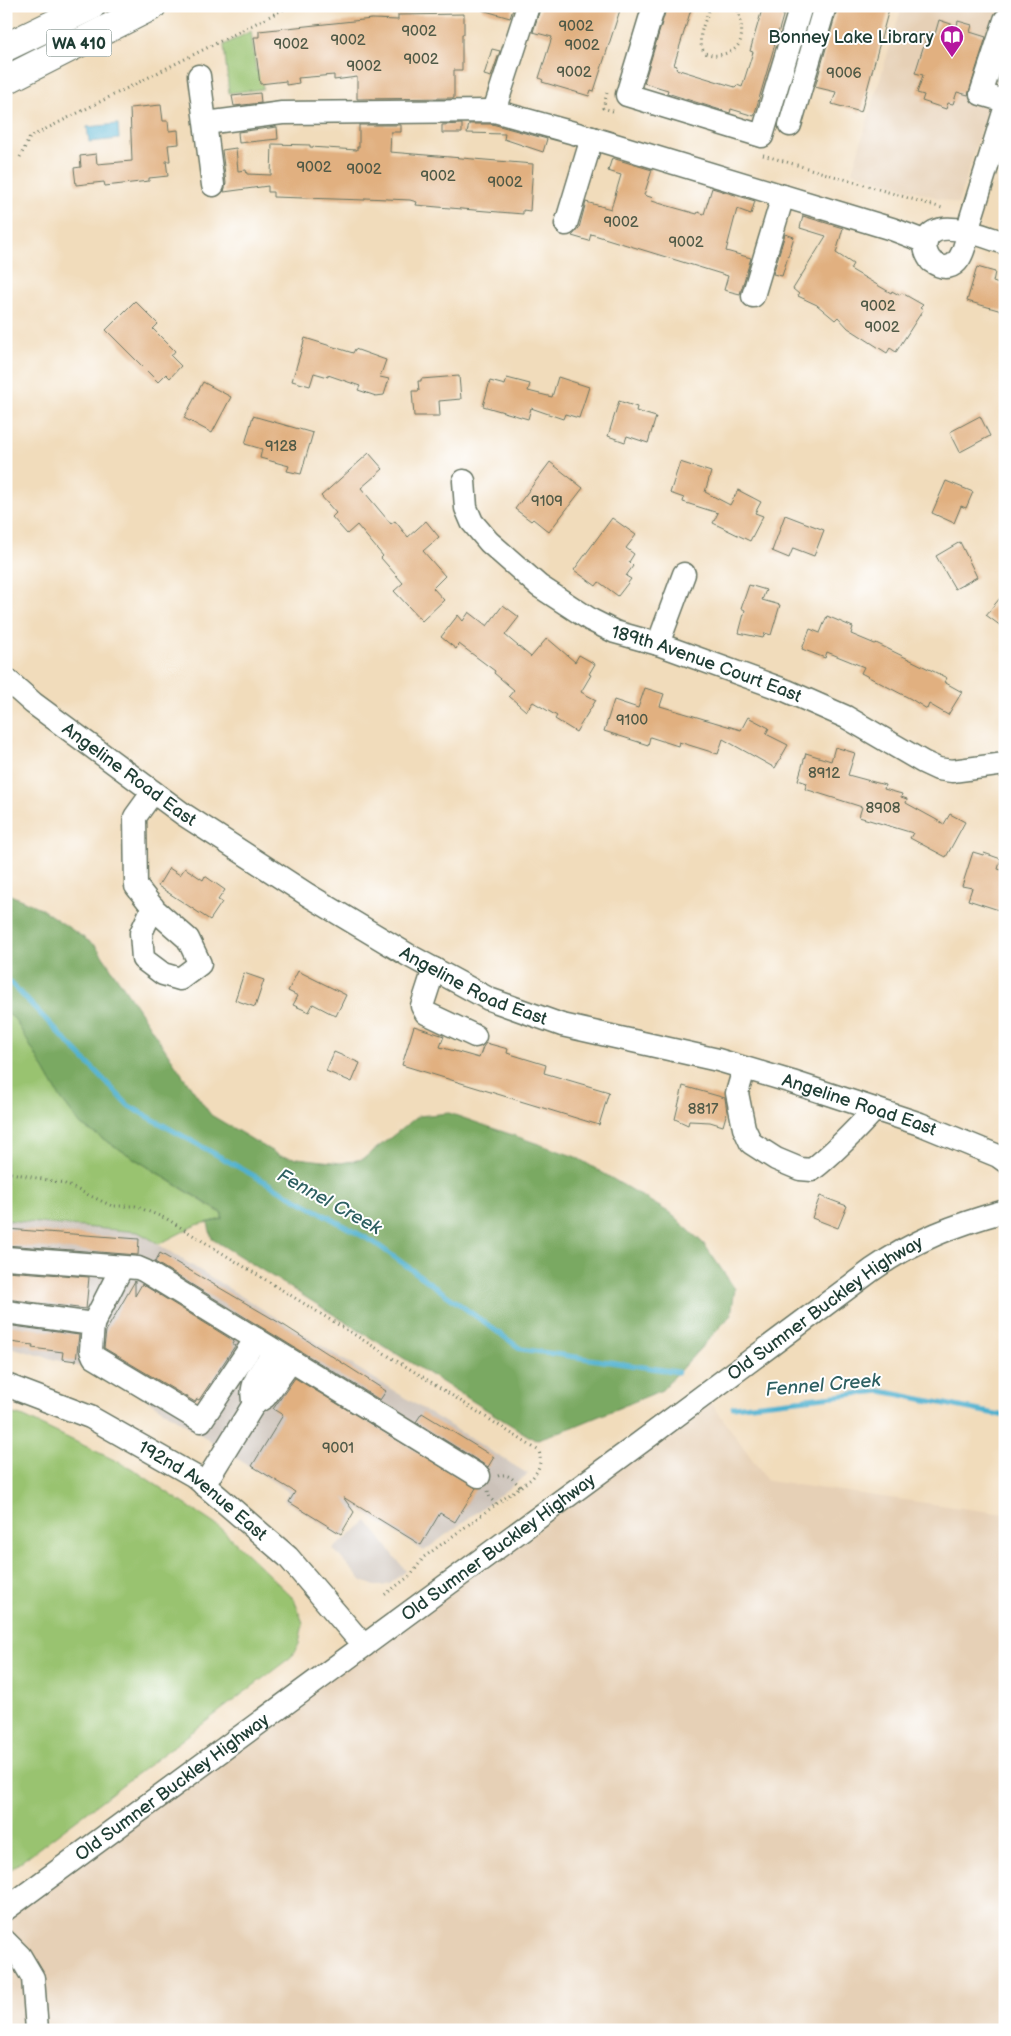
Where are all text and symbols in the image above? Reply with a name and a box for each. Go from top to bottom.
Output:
house number: 9002 [558,17,594,36]
house number: 9002 [401,22,437,41]
library icon: Bonney Lake Library [939,24,965,58]
place label: Bonney Lake Library [768,27,935,48]
road number: WA 410 [46,29,112,56]
house number: 9002 [330,31,366,50]
house number: 9002 [273,35,309,54]
house number: 9002 [564,36,600,55]
house number: 9002 [403,50,439,69]
house number: 9002 [346,57,382,76]
house number: 9002 [556,63,592,82]
house number: 9006 [826,64,862,83]
house number: 9002 [296,158,332,177]
house number: 9002 [346,160,382,179]
house number: 9002 [420,167,456,186]
house number: 9002 [487,173,523,192]
house number: 9002 [603,213,639,232]
house number: 9002 [668,233,704,252]
house number: 9002 [860,297,896,316]
house number: 9002 [864,318,900,337]
house number: 9128 [265,437,297,456]
house number: 9109 [531,492,563,511]
street label: 189th Avenue Court East [609,622,805,707]
house number: 9100 [616,711,648,730]
street label: Angeline Road East [58,718,200,831]
house number: 8912 [808,764,840,783]
house number: 8908 [866,799,901,818]
street label: Angeline Road East [396,942,550,1030]
street label: Angeline Road East [780,1070,940,1141]
house number: 8817 [688,1100,719,1119]
water label: Fennel Creek [273,1164,386,1241]
street label: Old Sumner Buckley Highway [723,1232,927,1385]
water label: Fennel Creek [765,1369,882,1402]
street label: 192nd Avenue East [135,1437,271,1545]
house number: 9001 [322,1439,354,1458]
street label: Old Sumner Buckley Highway [398,1469,600,1626]
street label: Old Sumner Buckley Highway [71,1709,274,1866]

